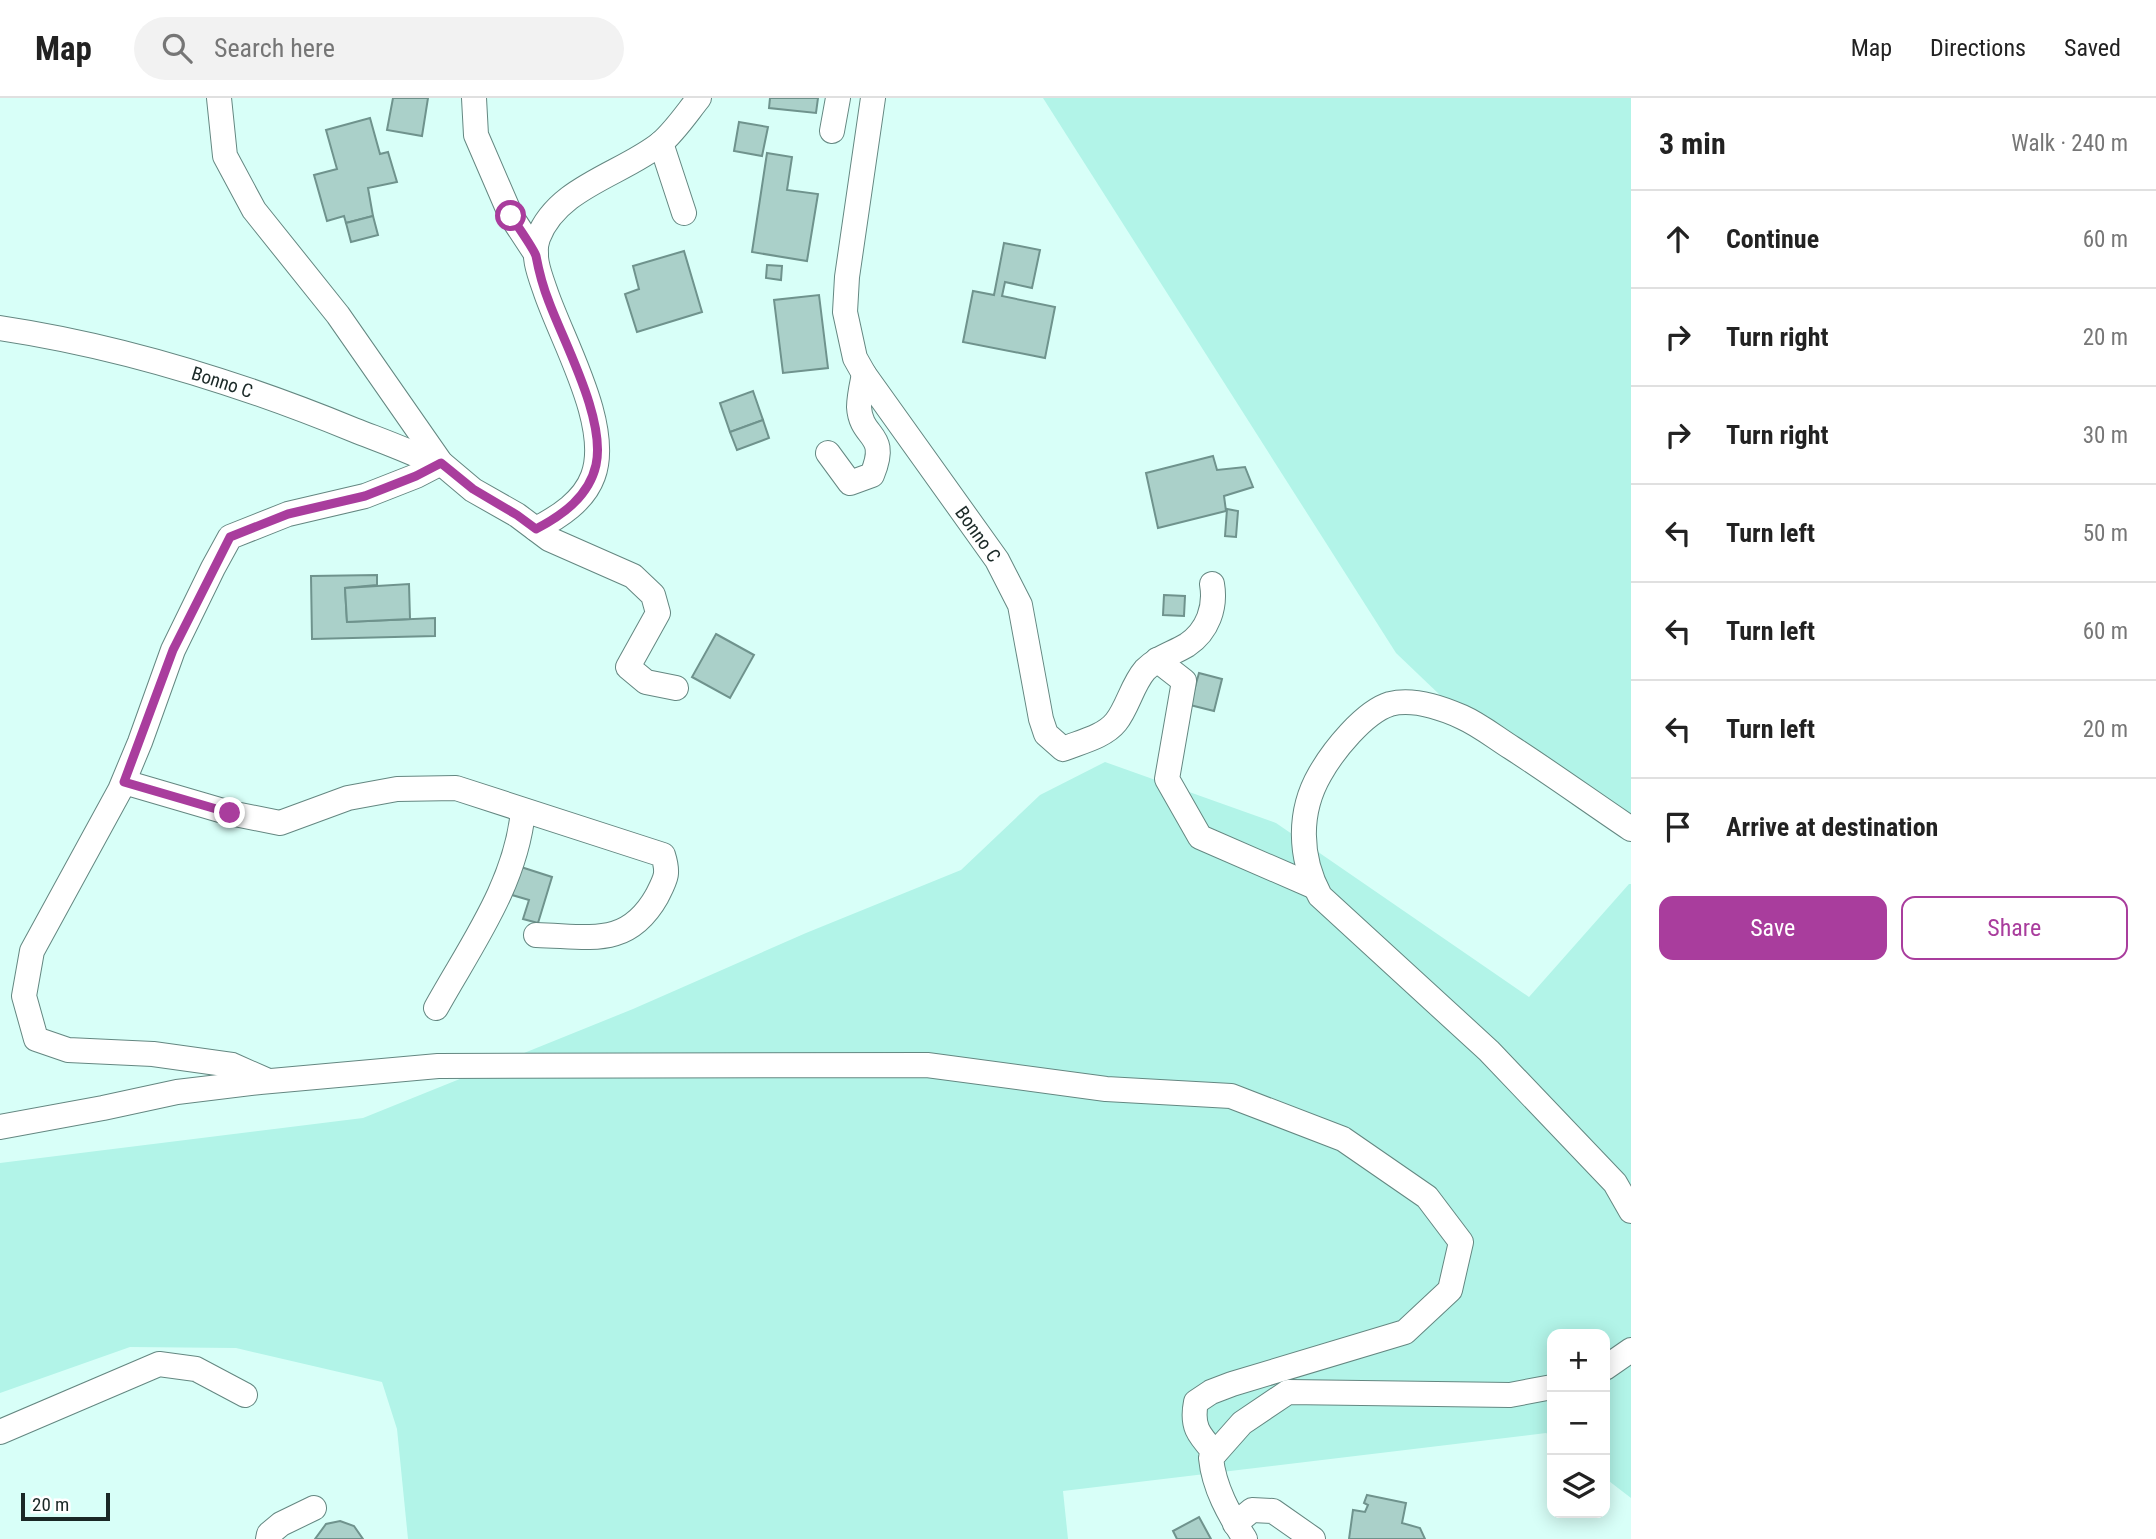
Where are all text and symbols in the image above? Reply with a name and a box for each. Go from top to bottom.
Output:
search box [134,17,624,80]
text: Map [35,29,92,68]
icon: search [158,29,196,67]
text: Search here [214,33,335,63]
text: Map [1851,34,1892,62]
text: Directions [1930,34,2026,62]
text: Saved [2064,34,2121,62]
text: 3 min [1659,126,1726,161]
text: Walk · 240 m [2011,130,2128,157]
route start [495,200,526,231]
icon: ahead [1659,220,1697,258]
text: Continue [1726,224,1819,254]
text: 60 m [2083,226,2128,253]
icon: right [1659,318,1697,356]
text: Turn right [1726,322,1828,352]
text: 20 m [2083,324,2128,351]
street label: Bonno C [189,362,256,403]
icon: right [1659,416,1697,454]
text: Turn right [1726,420,1828,450]
text: 30 m [2083,422,2128,449]
street label: Bonno C [950,502,1006,567]
icon: left [1659,514,1697,552]
text: Turn left [1726,518,1815,548]
text: 50 m [2083,520,2128,547]
icon: left [1659,612,1697,650]
text: Turn left [1726,616,1815,646]
text: 60 m [2083,618,2128,645]
icon: left [1659,710,1697,748]
text: Turn left [1726,714,1815,744]
text: 20 m [2083,716,2128,743]
route end [214,797,245,828]
icon: arrive [1659,808,1697,846]
text: Arrive at destination [1726,812,1938,842]
button: Save [1659,896,1887,960]
button: Share [1901,896,2128,960]
map controls [1547,1329,1610,1518]
button: + [1547,1329,1610,1392]
button: − [1547,1392,1610,1455]
button: layers [1547,1455,1610,1518]
scale bar [21,1490,110,1522]
text: 20 m [32,1493,69,1516]

